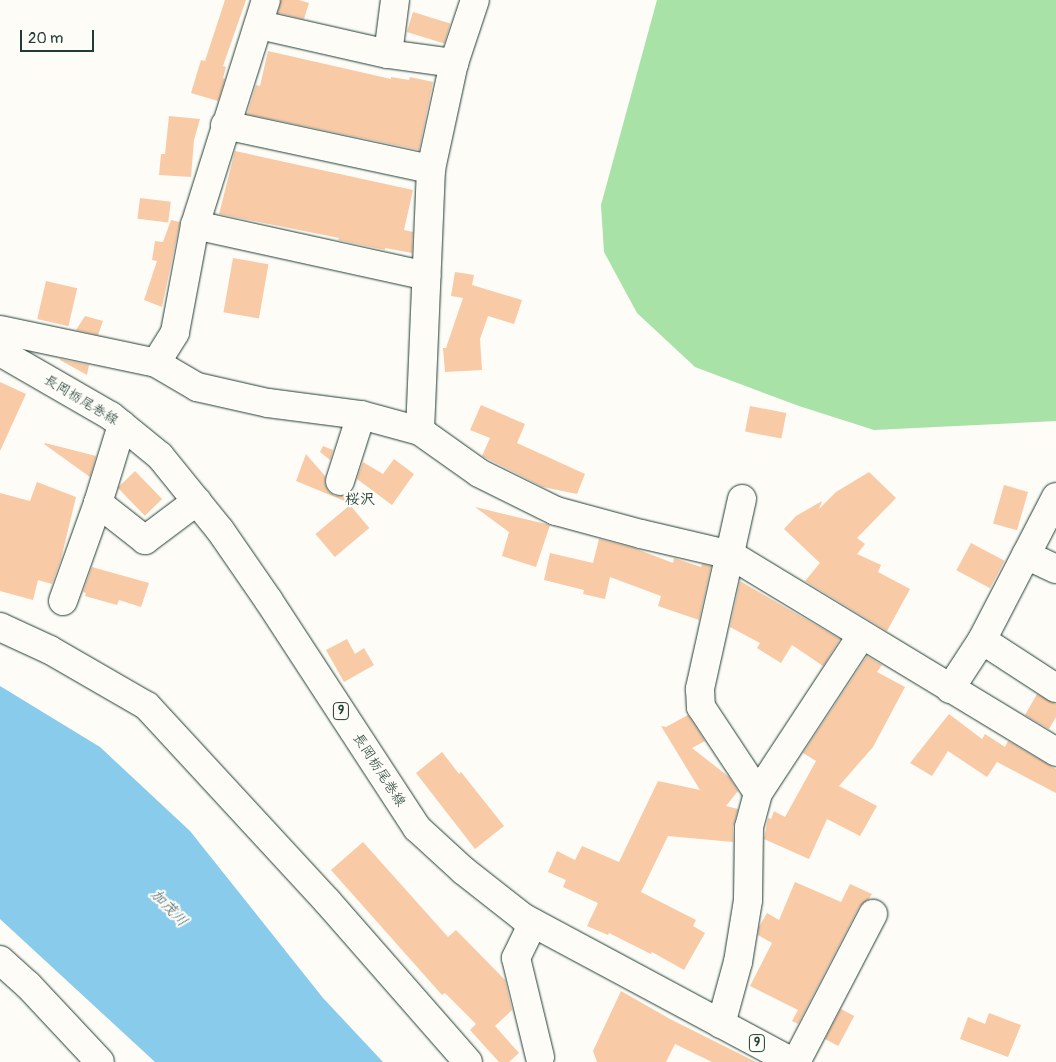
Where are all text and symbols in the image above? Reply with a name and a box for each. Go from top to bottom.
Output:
scale bar [22,20,96,52]
text: 20 m [28,29,63,48]
street label: 長岡栃尾巻線 [41,371,121,429]
district label: 桜沢 [345,491,375,509]
road number: 9 [332,701,350,720]
street label: 長岡栃尾巻線 [349,730,409,810]
water label: 加茂川 [147,886,191,930]
road number: 9 [748,1034,766,1052]

